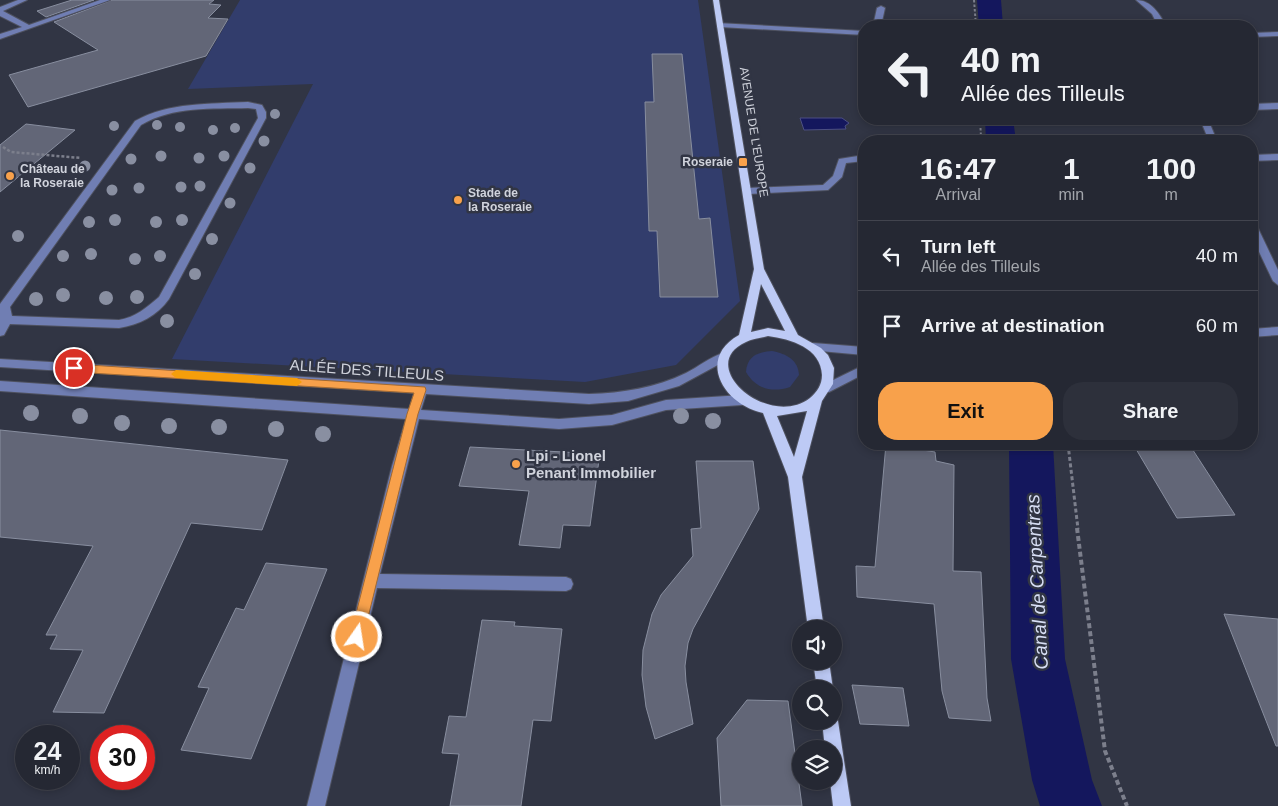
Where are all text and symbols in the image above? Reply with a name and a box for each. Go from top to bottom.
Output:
icon: left [878,40,943,105]
text: 40 m [961,40,1041,79]
street label: AVENUE DE L'EUROPE [737,66,771,198]
text: Allée des Tilleuls [961,81,1125,106]
text: 16:47 [920,152,997,185]
text: 1 [1063,152,1080,185]
text: 100 [1146,152,1196,185]
place label: Roseraie [682,155,733,169]
marker: Roseraie [737,156,749,168]
place label: Château de la Roseraie [20,162,85,190]
marker: Château de la Roseraie [4,170,16,182]
place label: Stade de la Roseraie [468,186,532,214]
text: Arrival [936,186,981,203]
text: min [1058,186,1084,203]
text: m [1164,186,1178,203]
marker: Stade de la Roseraie [452,194,464,206]
text: Turn left [921,236,996,257]
icon: left [878,242,906,270]
text: 40 m [1196,245,1238,266]
text: Allée des Tilleuls [921,258,1040,275]
icon: arrive [878,312,906,340]
text: Arrive at destination [921,315,1105,336]
text: 60 m [1196,315,1238,336]
pin [53,347,95,389]
icon: arrive [60,354,88,382]
street label: ALLÉE DES TILLEULS [289,356,445,384]
button: Exit [878,382,1053,440]
button: Share [1063,382,1238,440]
place label: Lpi - Lionel Penant Immobilier [526,447,656,481]
marker: Lpi - Lionel Penant Immobilier [510,458,522,470]
water label: Canal de Carpentras [1022,493,1052,670]
position arrow [330,610,382,662]
map controls [792,620,842,790]
button: sound [792,620,842,670]
button: search [792,680,842,730]
speed limit sign: 30 [90,725,155,790]
text: 24 [34,737,61,765]
button: layers [792,740,842,790]
text: km/h [34,763,61,777]

